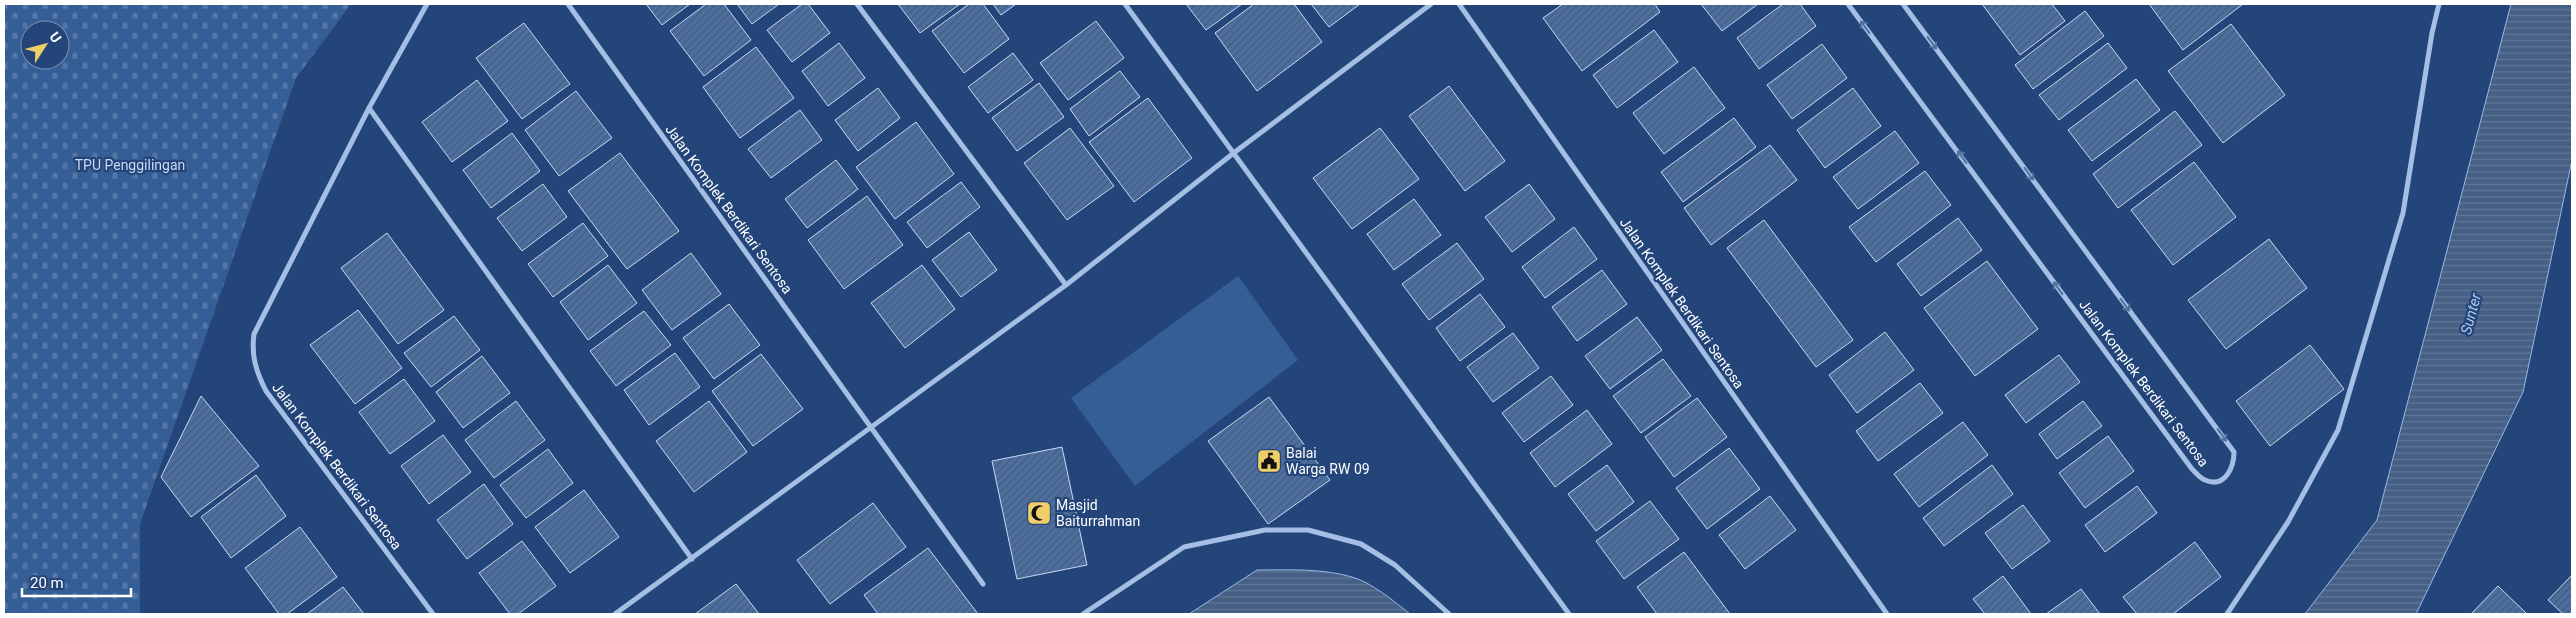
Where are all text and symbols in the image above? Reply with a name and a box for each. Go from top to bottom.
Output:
north arrow [20,20,70,70]
one-way arrow [1860,20,1870,34]
text: U [46,29,65,46]
one-way arrow [1927,36,1937,50]
street label: Jalan Komplek Berdikari Sentosa [662,121,796,297]
one-way arrow [1956,151,1967,164]
park label: TPU Penggilingan [75,157,185,173]
one-way arrow [2023,167,2034,180]
street label: Jalan Komplek Berdikari Sentosa [1617,215,1747,391]
one-way arrow [2053,281,2063,295]
water label: Sunter [2457,290,2485,337]
street label: Jalan Komplek Berdikari Sentosa [2076,296,2212,470]
one-way arrow [2120,297,2130,311]
street label: Jalan Komplek Berdikari Sentosa [269,379,405,553]
one-way arrow [2216,428,2227,441]
place label: Balai Warga RW 09 [1286,445,1370,477]
public building icon: Balai Warga RW 09 [1256,448,1282,474]
place label: Masjid Baiturrahman [1056,497,1140,529]
mosque icon: Masjid Baiturrahman [1026,500,1052,526]
scale bar [22,566,131,598]
text: 20 m [30,574,64,592]

